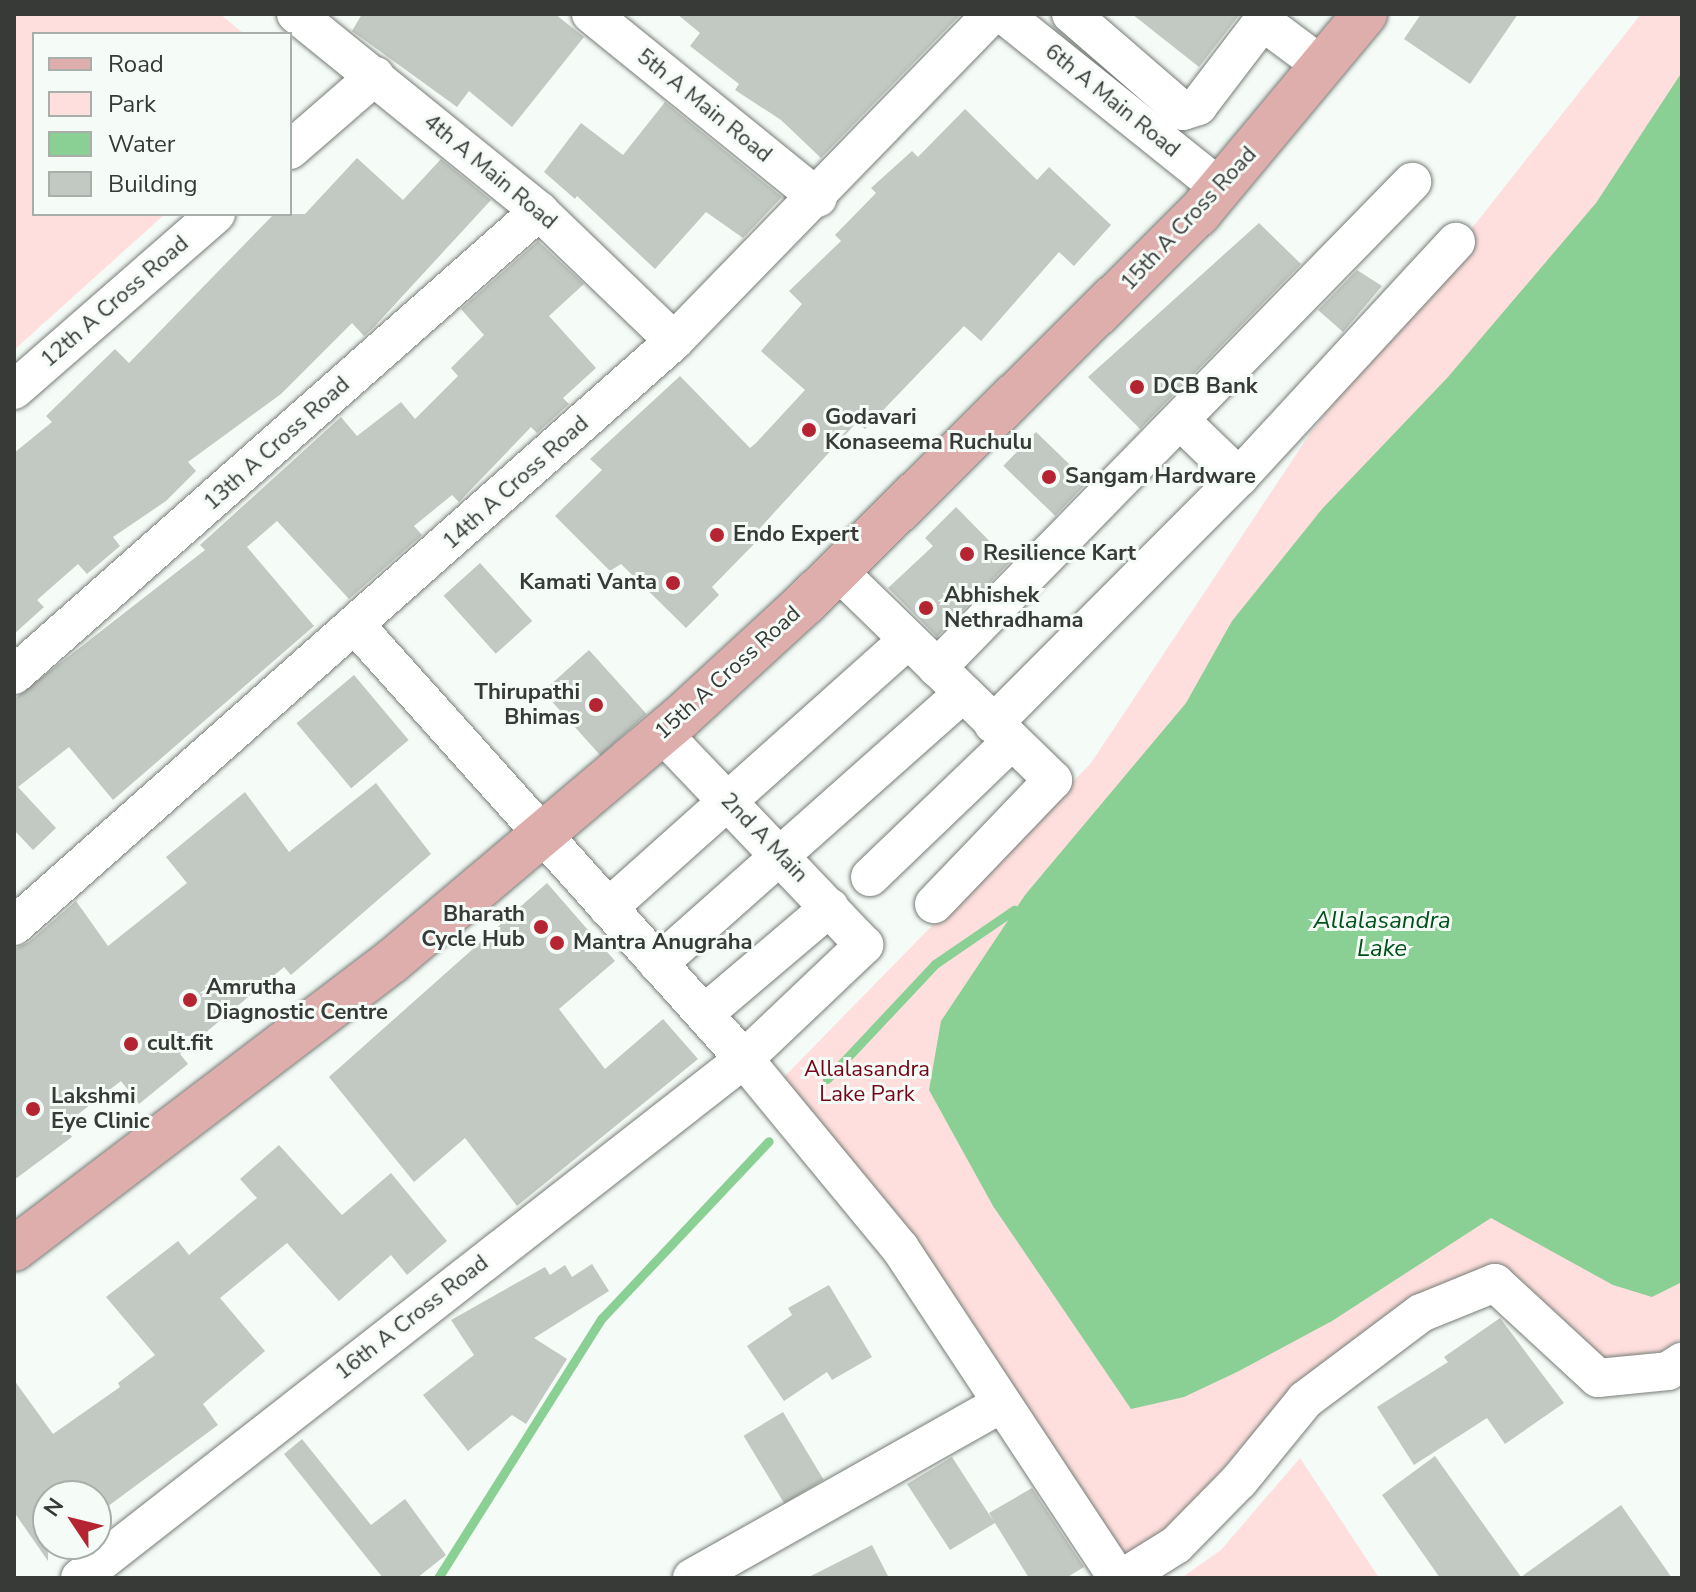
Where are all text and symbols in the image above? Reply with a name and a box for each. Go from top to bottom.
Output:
legend [32,32,292,216]
street label: 6th A Main Road [1039,39,1185,163]
street label: 5th A Main Road [631,44,777,168]
text: Road [108,48,164,80]
text: Park [108,88,156,120]
street label: 4th A Main Road [418,109,562,235]
text: Water [108,128,175,160]
street label: 15th A Cross Road [1116,142,1262,296]
text: Building [108,168,198,200]
street label: 12th A Cross Road [36,231,194,373]
street label: 13th A Cross Road [199,372,355,516]
place label: DCB Bank [1153,374,1258,400]
marker: DCB Bank [1128,378,1146,396]
place label: Godavari Konaseema Ruchulu [825,404,1032,456]
street label: 14th A Cross Road [438,411,594,555]
marker: Godavari Konaseema Ruchulu [800,421,818,439]
place label: Sangam Hardware [1065,464,1256,490]
marker: Sangam Hardware [1040,468,1058,486]
place label: Endo Expert [733,522,859,548]
marker: Endo Expert [708,526,726,544]
place label: Resilience Kart [983,541,1136,567]
marker: Resilience Kart [958,545,976,563]
place label: Kamati Vanta [519,570,657,596]
marker: Kamati Vanta [664,574,682,592]
place label: Abhishek Nethradhama [944,582,1084,634]
marker: Abhishek Nethradhama [915,597,937,619]
street label: 15th A Cross Road [650,601,806,745]
place label: Thirupathi Bhimas [474,679,580,730]
marker: Thirupathi Bhimas [587,696,605,714]
street label: 2nd A Main [715,788,813,888]
place label: Bharath Cycle Hub [421,901,525,952]
water label: Allalasandra Lake [1313,907,1451,963]
marker: Bharath Cycle Hub [532,918,550,936]
place label: Mantra Anugraha [573,930,753,956]
marker: Mantra Anugraha [548,934,566,952]
place label: Amrutha Diagnostic Centre [206,974,388,1026]
marker: Amrutha Diagnostic Centre [181,991,199,1009]
place label: cult.fit [147,1031,213,1057]
marker: cult.fit [122,1035,140,1053]
park label: Allalasandra Lake Park [804,1056,930,1108]
place label: Lakshmi Eye Clinic [51,1083,150,1134]
marker: Lakshmi Eye Clinic [22,1098,44,1120]
street label: 16th A Cross Road [330,1250,494,1386]
north arrow [32,1480,112,1560]
text: N [37,1492,71,1523]

